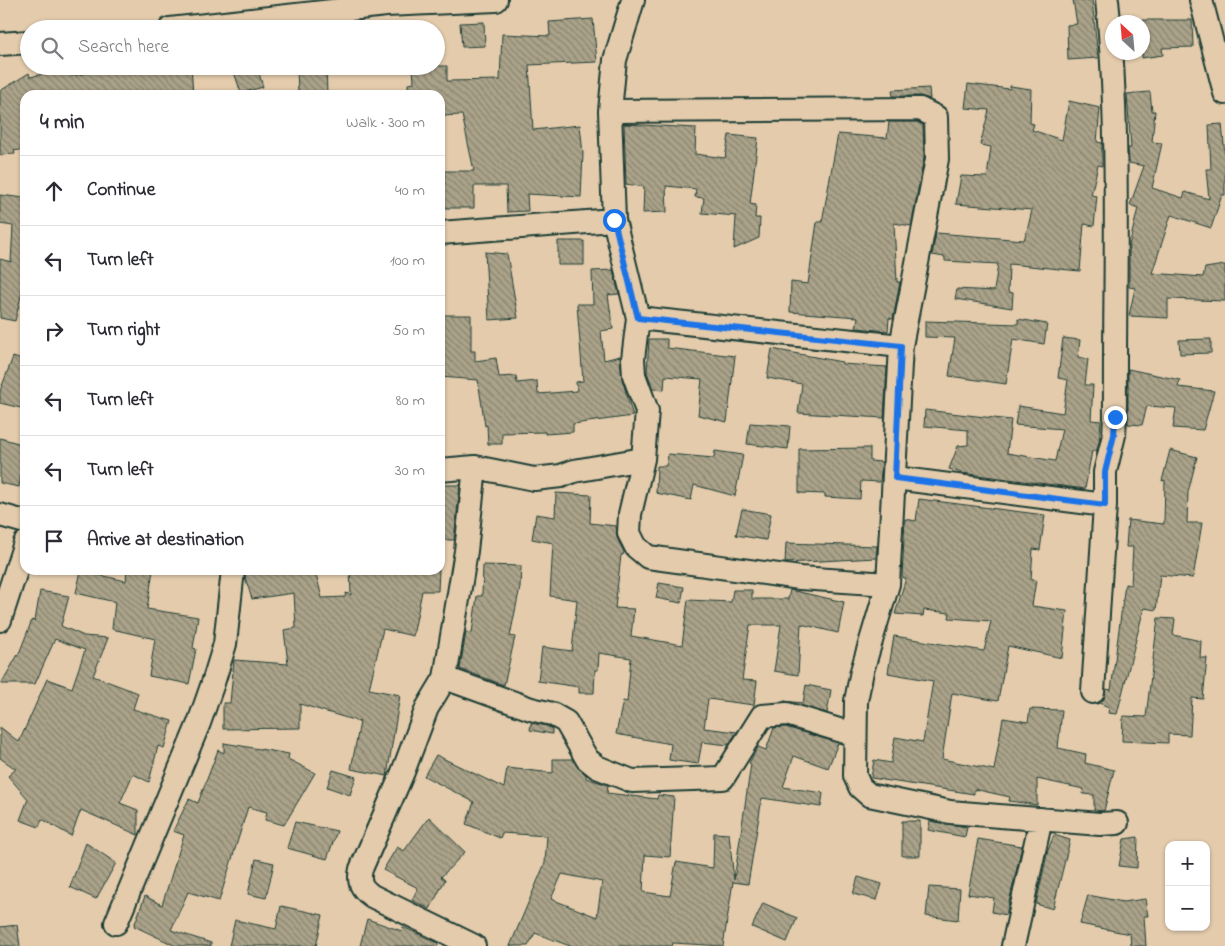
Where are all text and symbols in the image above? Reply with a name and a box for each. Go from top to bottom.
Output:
north arrow [1105,15,1150,60]
search box [20,20,445,75]
icon: search [38,34,66,62]
text: Search here [78,34,169,61]
text: 4 min [40,108,84,138]
text: Walk · 300 m [346,111,425,135]
icon: ahead [40,177,68,205]
text: Continue [87,177,155,204]
text: 40 m [395,179,425,203]
route start [603,209,626,232]
icon: left [40,247,68,275]
text: Turn left [87,247,154,274]
text: 100 m [390,249,425,273]
icon: right [40,317,68,345]
text: Turn right [87,317,160,344]
text: 50 m [393,319,425,343]
icon: left [40,387,68,415]
text: Turn left [87,387,154,414]
text: 80 m [396,389,425,413]
route end [1104,406,1127,429]
icon: left [40,457,68,485]
text: Turn left [87,457,154,484]
text: 30 m [395,459,425,483]
icon: arrive [40,527,68,555]
text: Arrive at destination [87,527,244,554]
map controls [1165,841,1210,931]
button: + [1165,841,1210,886]
button: − [1165,886,1210,931]

